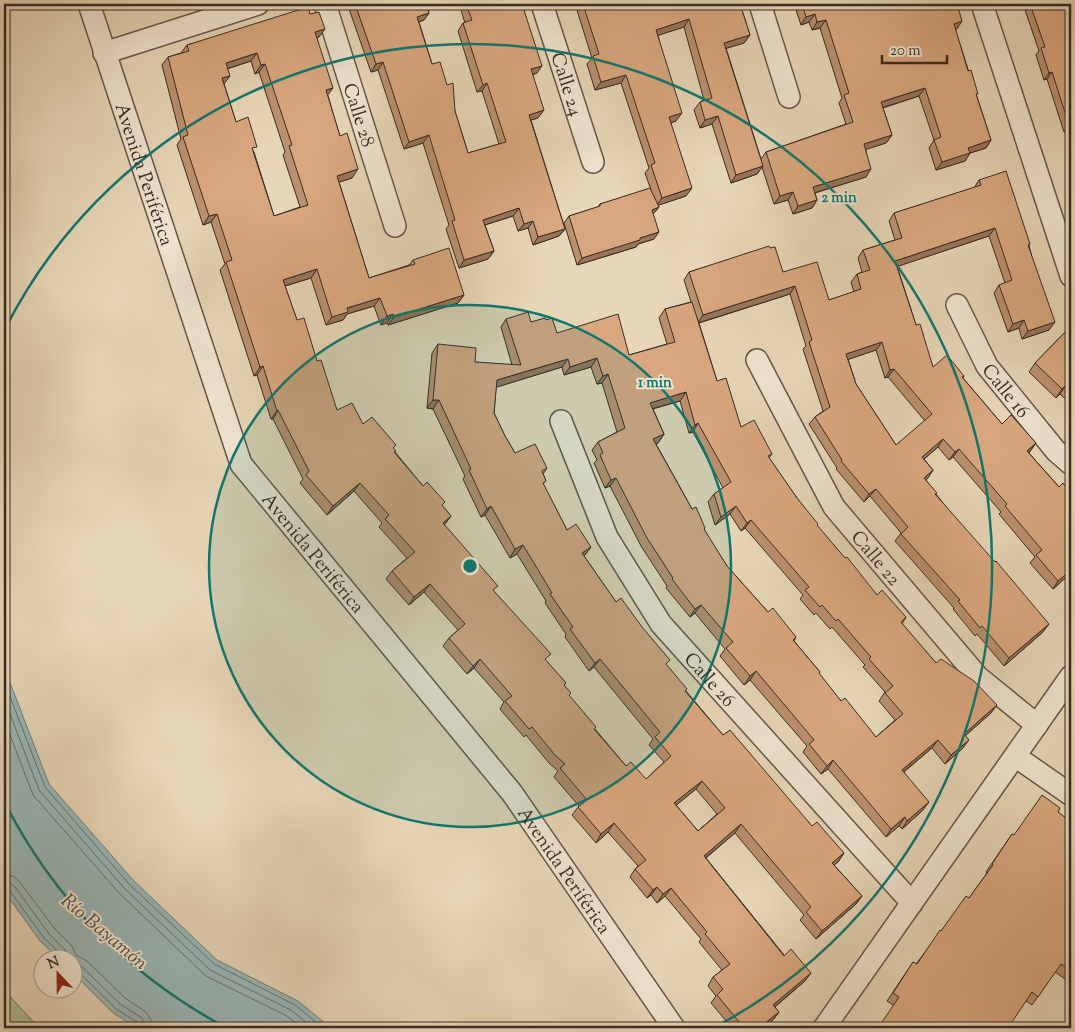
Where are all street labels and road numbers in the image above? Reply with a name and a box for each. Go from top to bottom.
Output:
street label: Calle 24 [542,49,588,121]
street label: Calle 28 [335,80,380,151]
street label: Avenida Periférica [107,100,179,250]
street label: Calle 16 [974,359,1035,425]
street label: Avenida Periférica [254,488,370,620]
street label: Calle 22 [843,525,906,593]
street label: Calle 26 [677,647,740,714]
street label: Avenida Periférica [510,802,616,940]

